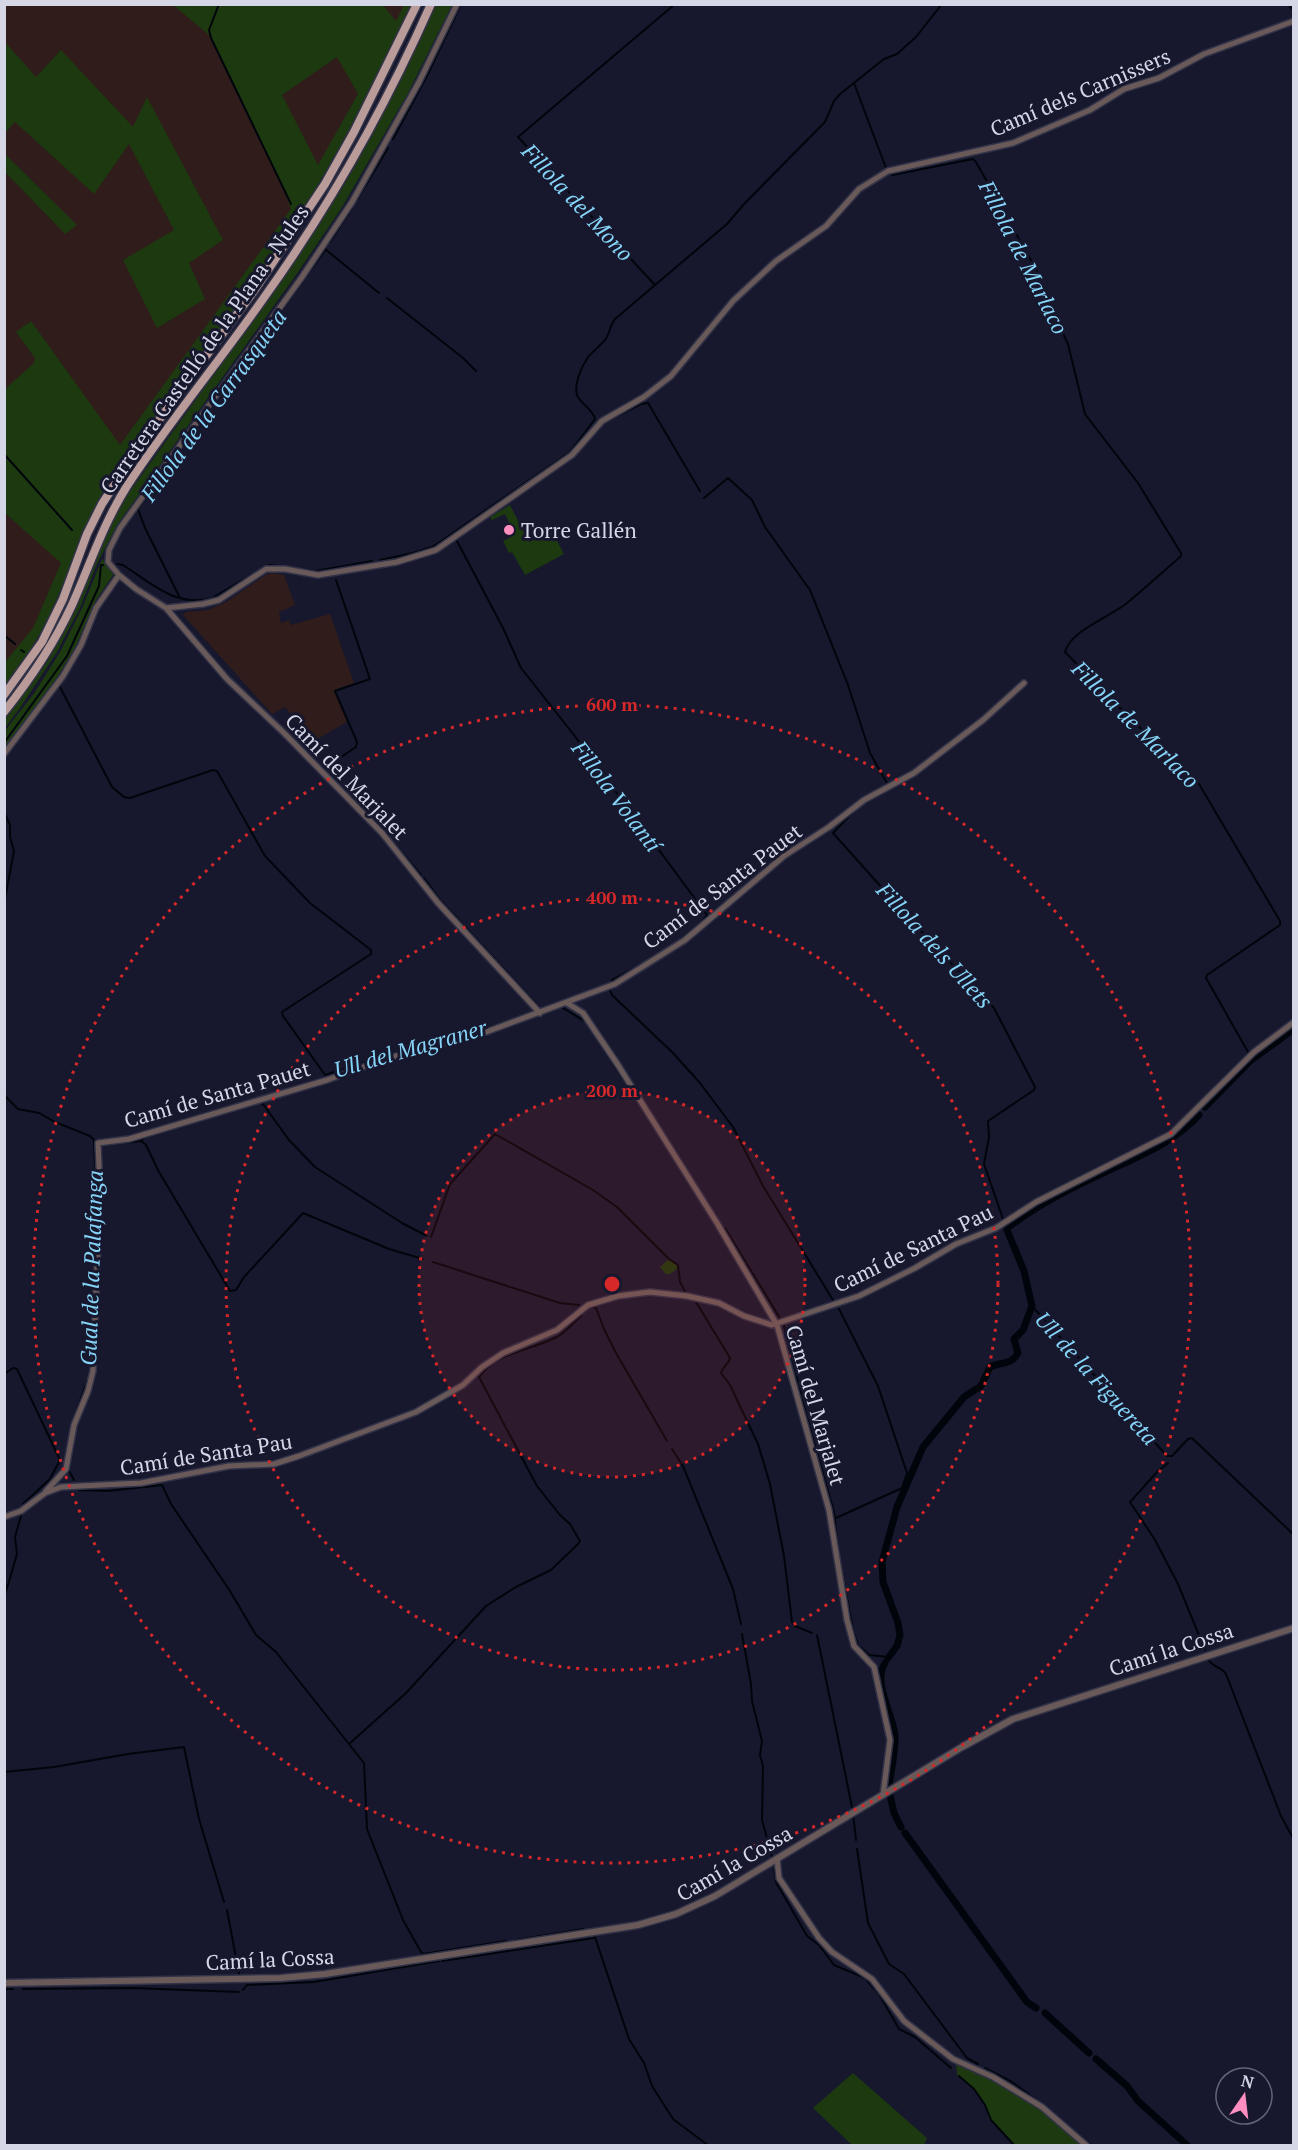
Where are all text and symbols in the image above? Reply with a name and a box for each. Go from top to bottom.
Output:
street label: Camí dels Carnissers [986,41,1174,143]
water label: Fillola del Mono [515,136,640,267]
water label: Fillola de Marlaco [972,174,1075,339]
street label: Carretera Castelló de la Plana - Nules [93,199,315,499]
water label: Fillola de la Carrasqueta [133,303,292,508]
place label: Torre Gallén [521,516,637,544]
marker: Torre Gallén [502,523,516,537]
water label: Fillola de Marlaco [1065,653,1206,794]
text: 600 m [586,692,638,716]
street label: Camí del Marjalet [279,707,415,845]
water label: Fillola Volantí [565,734,670,860]
street label: Camí de Santa Pauet [637,817,807,955]
water label: Fillola dels Ullets [870,875,999,1014]
text: 400 m [586,885,638,909]
water label: Ull del Magraner [330,1012,491,1084]
street label: Camí de Santa Pauet [121,1054,314,1134]
text: 200 m [586,1078,638,1102]
water label: Gual de la Palafanga [73,1170,109,1366]
street label: Camí de Santa Pau [829,1197,997,1299]
centre of rings [602,1274,622,1294]
water label: Ull de la Figuereta [1029,1305,1165,1451]
street label: Camí del Marjalet [780,1322,852,1489]
street label: Camí de Santa Pau [118,1427,294,1481]
street label: Camí la Cossa [1105,1616,1237,1682]
street label: Camí la Cossa [671,1818,797,1907]
street label: Camí la Cossa [205,1942,336,1976]
north arrow [1214,2066,1274,2126]
text: N [1239,2069,1256,2094]

